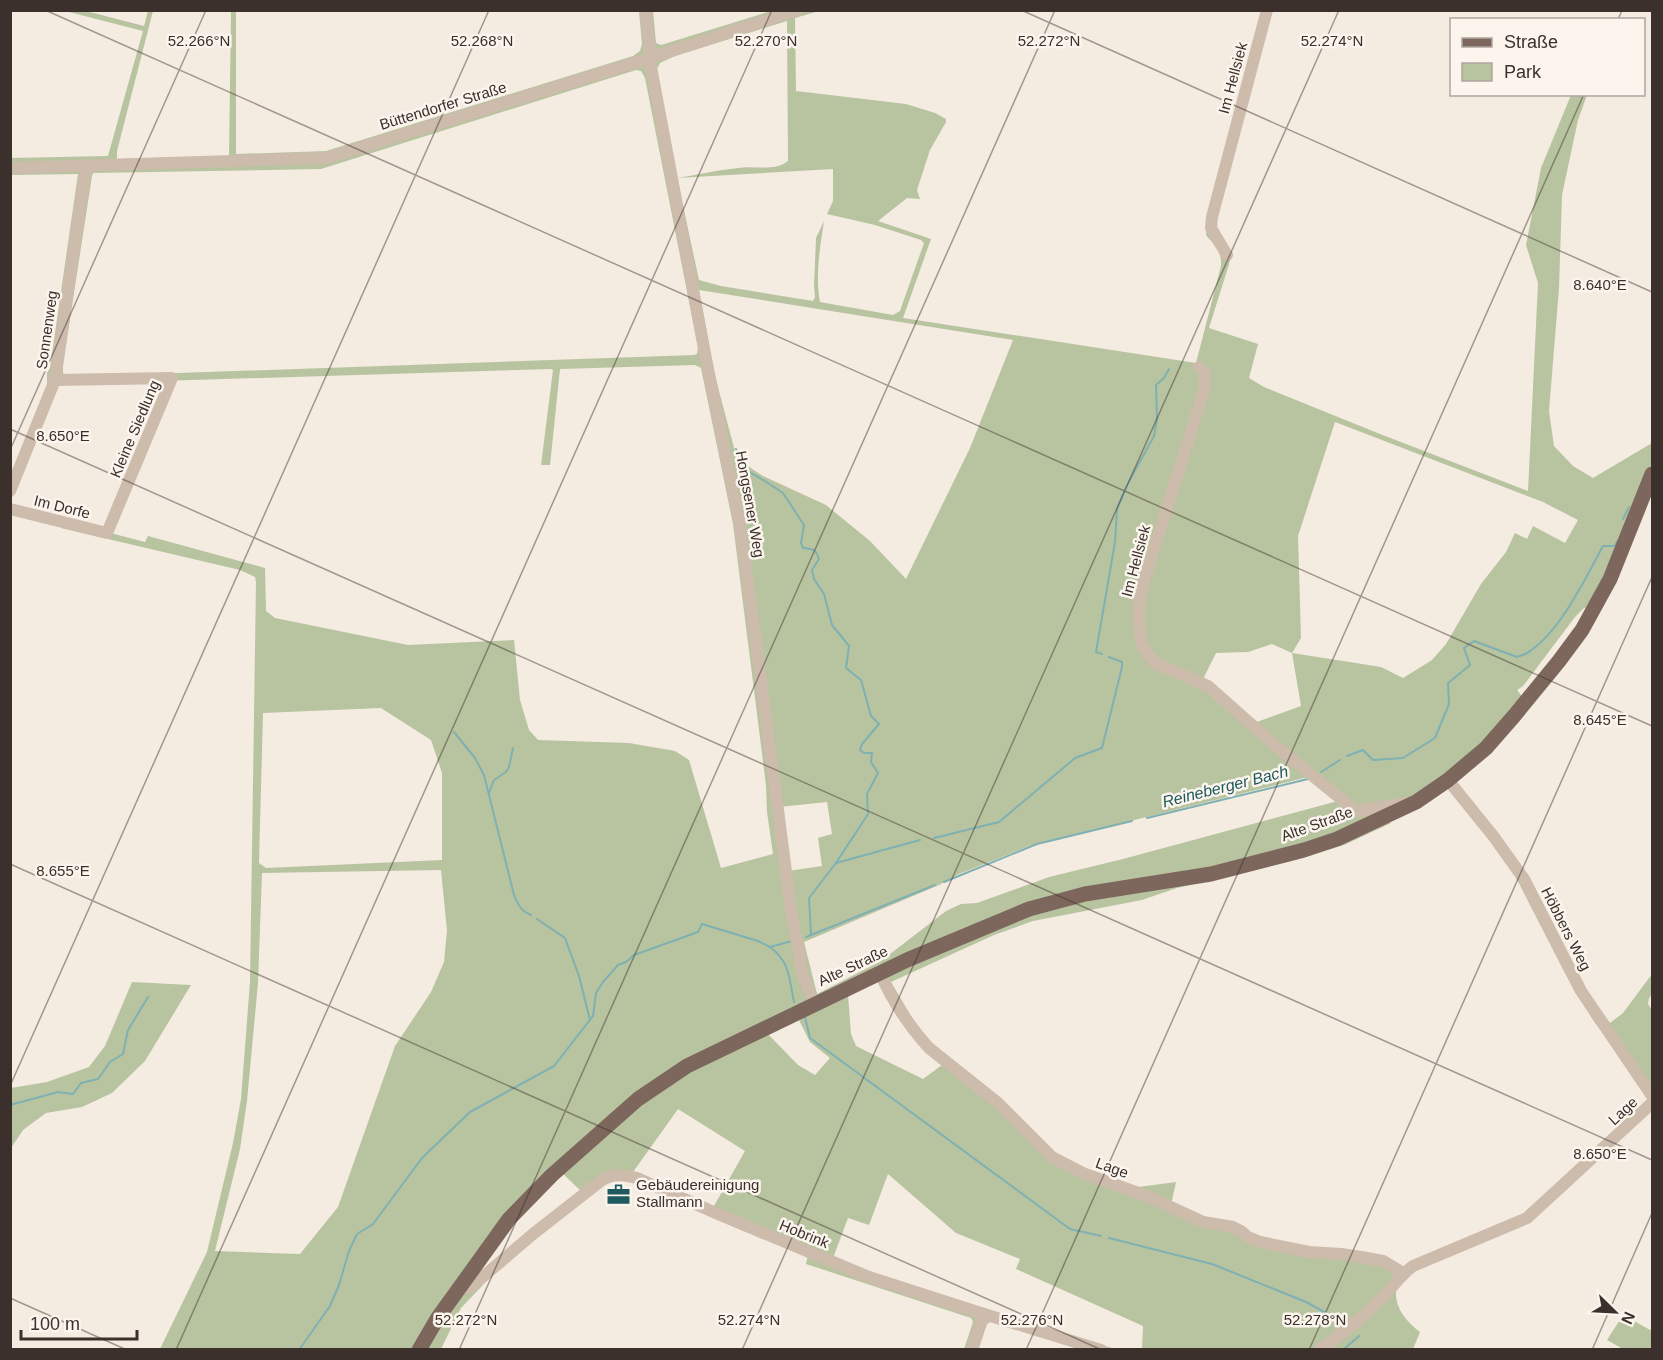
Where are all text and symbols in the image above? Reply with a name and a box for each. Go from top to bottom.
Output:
legend [1450,18,1645,96]
text: 52.266°N [168,32,230,49]
text: 52.268°N [451,32,513,49]
text: 52.270°N [735,32,797,49]
text: 52.272°N [1018,32,1080,49]
text: 52.274°N [1301,32,1363,49]
text: Straße [1504,32,1558,52]
street label: Im Hellsiek [1215,40,1250,116]
text: Park [1504,62,1542,82]
street label: Büttendorfer Straße [377,78,508,133]
text: 8.640°E [1573,276,1627,293]
street label: Sonnenweg [33,290,60,370]
street label: Kleine Siedlung [106,378,163,480]
text: 8.650°E [36,427,90,444]
street label: Hongsener Weg [733,449,768,559]
street label: Im Dorfe [32,491,92,522]
street label: Im Hellsiek [1118,523,1153,599]
text: 8.645°E [1573,711,1627,728]
water label: Reineberger Bach [1160,763,1290,810]
street label: Alte Straße [1279,803,1355,844]
text: 8.655°E [36,862,90,879]
street label: Höbbers Weg [1538,884,1595,973]
street label: Alte Straße [815,942,890,989]
street label: Lage [1605,1093,1641,1128]
text: 8.650°E [1573,1145,1627,1162]
street label: Lage [1094,1154,1131,1181]
place label: Gebäudereinigung Stallmann [636,1176,759,1210]
office icon: Gebäudereinigung Stallmann [605,1181,631,1207]
street label: Hobrink [777,1216,832,1251]
north arrow [1585,1282,1645,1342]
scale bar [21,1303,136,1341]
text: N [1618,1309,1638,1327]
text: 52.272°N [435,1311,497,1328]
text: 52.274°N [718,1311,780,1328]
text: 52.276°N [1001,1311,1063,1328]
text: 52.278°N [1284,1311,1346,1328]
text: 100 m [30,1314,80,1334]

